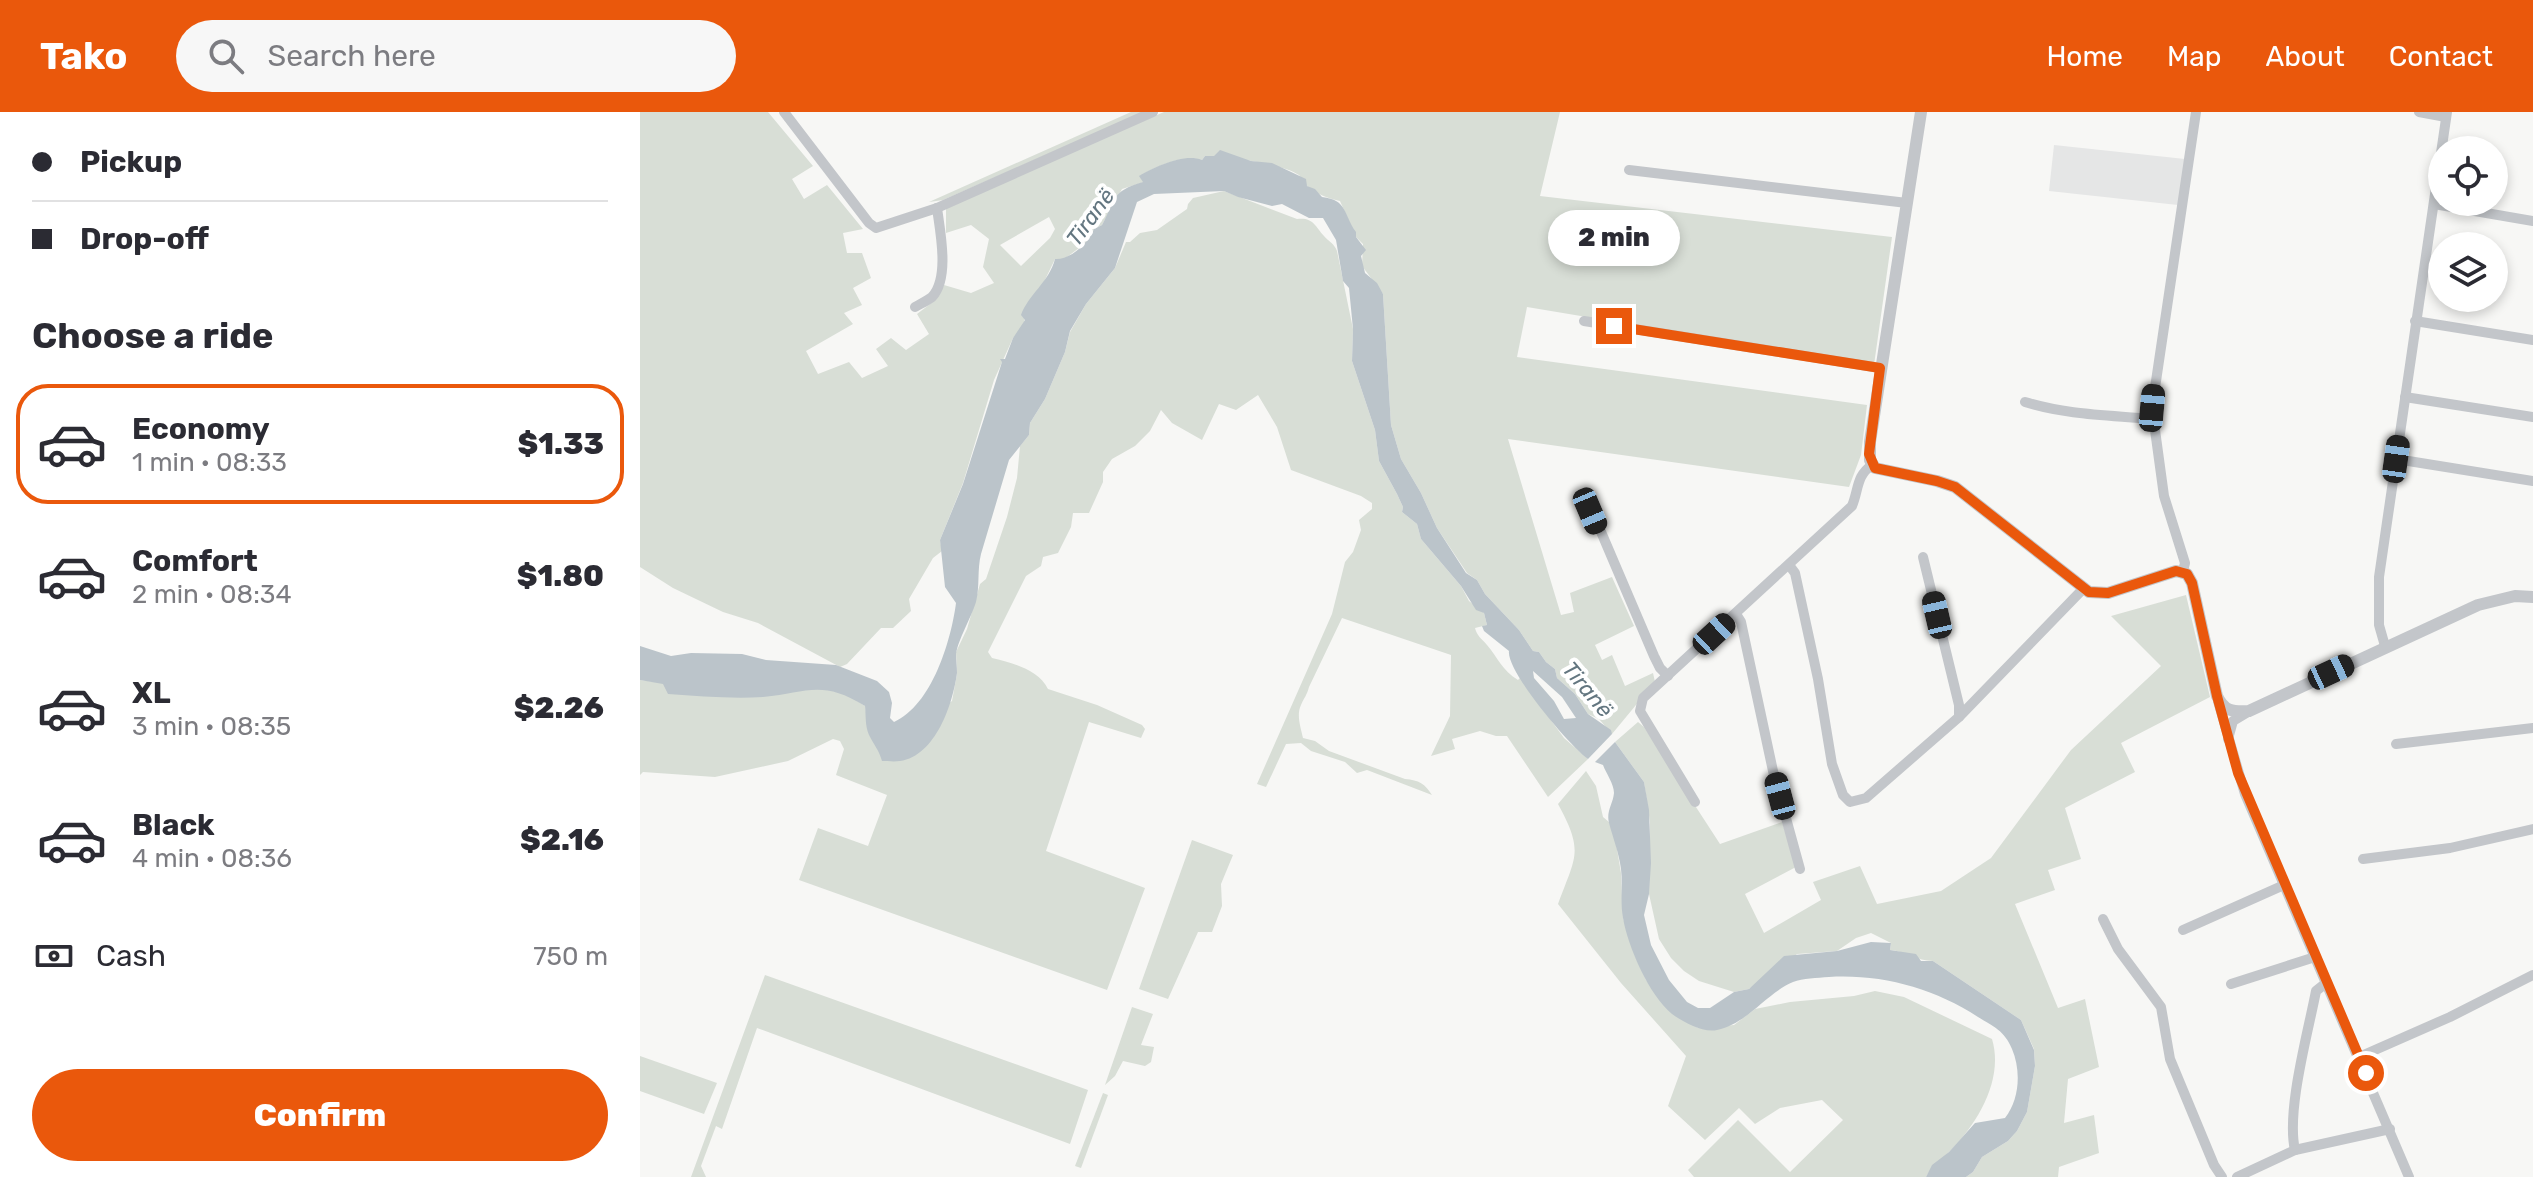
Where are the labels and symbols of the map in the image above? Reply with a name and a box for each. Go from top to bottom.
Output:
water label: Tiranë [1061,183,1120,251]
callout: 2 min [1548,210,1680,266]
route end [1596,308,1632,344]
car [2138,383,2166,433]
car [2381,434,2411,484]
car [1570,484,1610,538]
car [1920,589,1954,641]
car [1688,609,1740,659]
car [2304,651,2358,693]
water label: Tiranë [1557,656,1619,723]
car [1762,770,1798,822]
route start [2348,1055,2384,1091]

